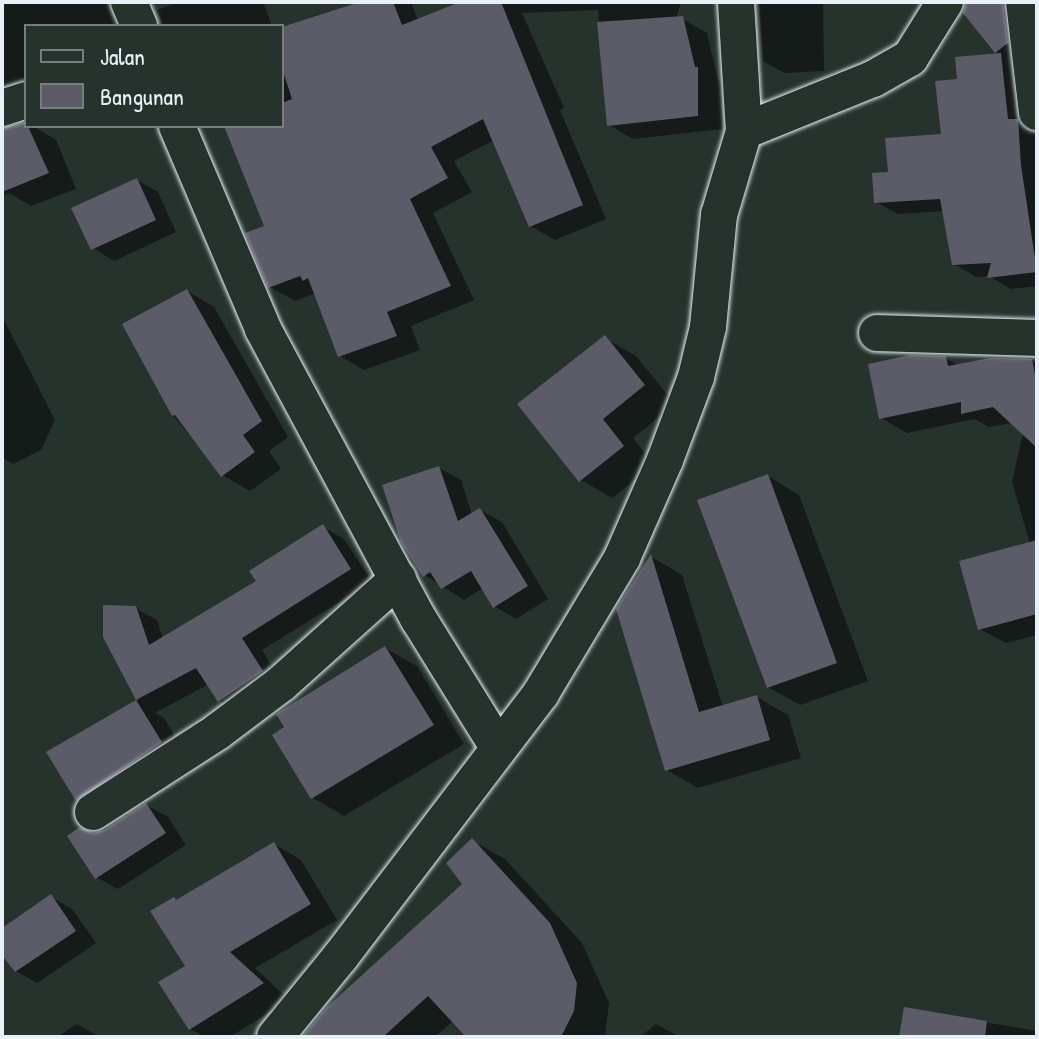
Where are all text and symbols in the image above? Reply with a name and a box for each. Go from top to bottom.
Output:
legend [24,24,284,128]
text: Jalan [100,40,145,72]
text: Bangunan [100,80,184,112]

